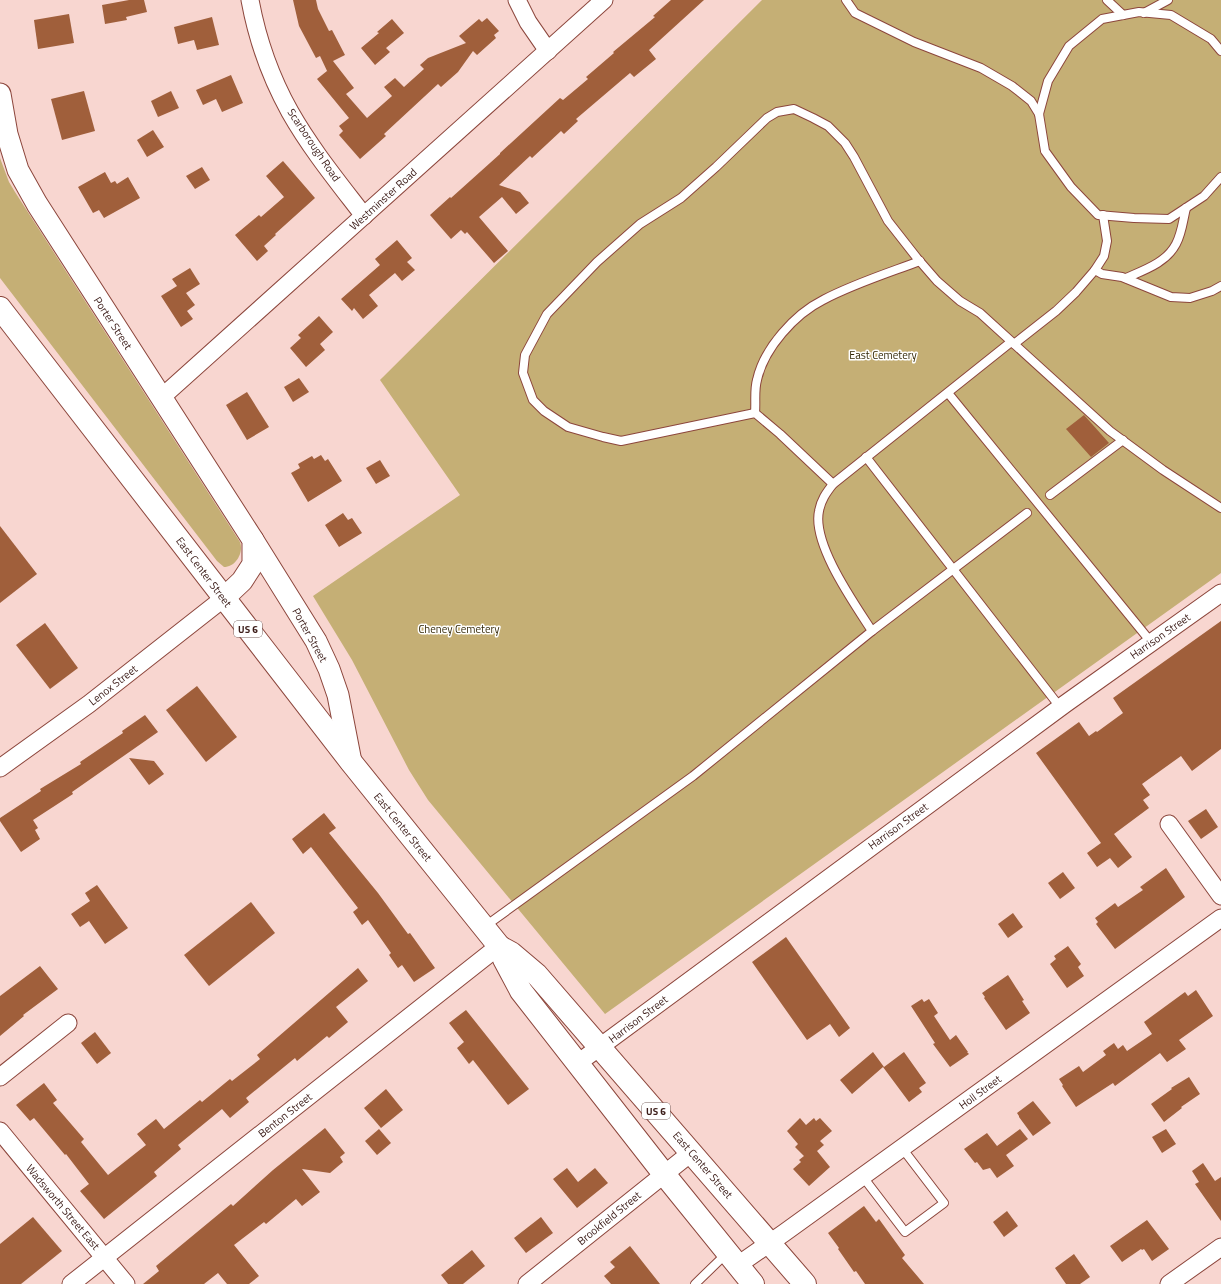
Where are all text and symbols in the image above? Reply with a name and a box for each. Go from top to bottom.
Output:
street label: Scarborough Road [284,105,344,185]
street label: Westminster Road [346,164,420,234]
street label: Porter Street [90,293,136,353]
park label: East Cemetery [849,347,918,363]
street label: East Center Street [172,534,236,611]
street label: Porter Street [288,605,332,665]
street label: Harrison Street [1127,609,1194,663]
road number: US 6 [234,621,262,637]
park label: Cheney Cemetery [418,621,500,637]
street label: Lenox Street [85,661,141,709]
street label: East Center Street [370,789,436,865]
street label: Harrison Street [865,799,931,853]
street label: Harrison Street [605,991,671,1047]
street label: Holl Street [955,1071,1005,1113]
street label: Benton Street [255,1089,315,1141]
road number: US 6 [642,1103,670,1119]
street label: East Center Street [669,1128,737,1202]
street label: Wadsworth Street East [22,1161,104,1253]
street label: Brookfield Street [574,1187,644,1249]

